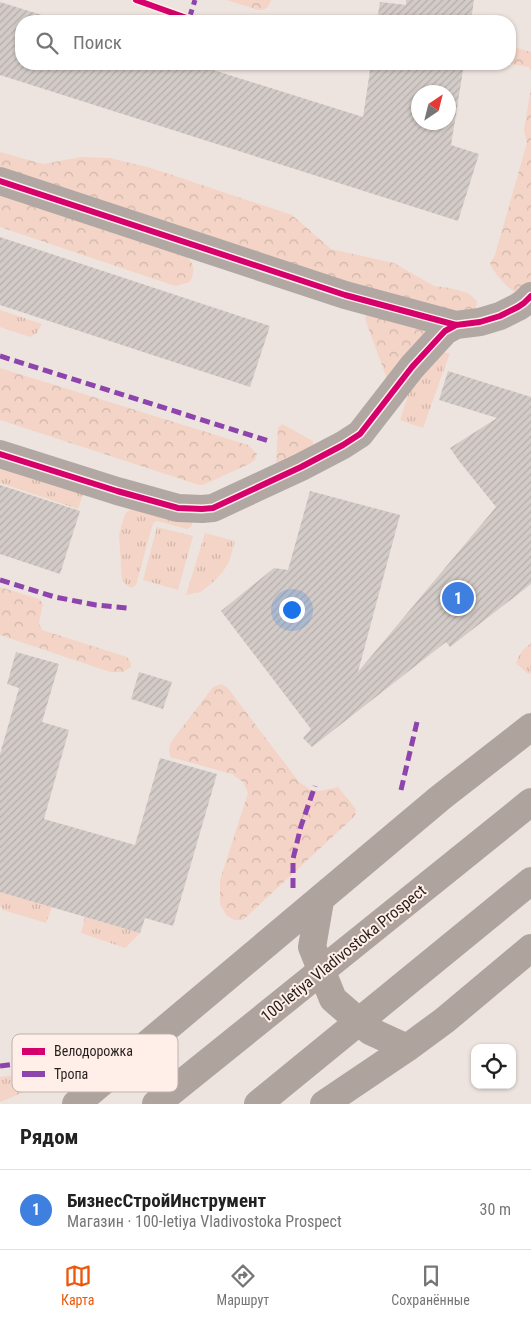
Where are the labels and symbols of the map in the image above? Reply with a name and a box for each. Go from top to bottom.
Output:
north arrow [411,85,456,130]
pin: 1 [442,579,474,617]
your location [279,597,305,623]
street label: 100-letiya Vladivostoka Prospect [257,881,430,1026]
legend [12,1034,178,1092]
text: Велодорожка [54,1043,133,1059]
text: Тропа [54,1066,88,1082]

